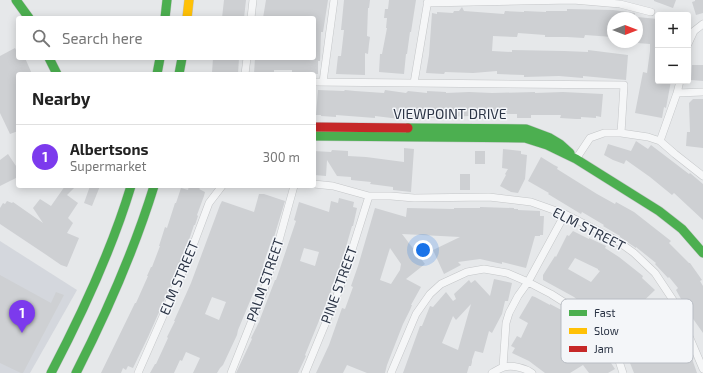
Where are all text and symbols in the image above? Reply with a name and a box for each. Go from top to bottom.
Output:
north arrow [607,12,643,48]
map controls [655,12,691,84]
button: + [655,12,691,48]
search box [16,16,316,60]
icon: search [30,27,52,49]
text: Search here [62,29,143,47]
button: − [655,48,691,84]
text: Nearby [32,88,90,108]
street label: VIEWPOINT DRIVE [393,105,507,122]
text: Albertsons [70,140,148,158]
text: 1 [42,149,48,165]
text: 300 m [263,149,300,165]
text: Supermarket [70,158,147,174]
street label: ELM STREET [550,203,628,254]
street label: PALM STREET [242,236,287,324]
street label: ELM STREET [155,238,202,317]
your location [413,240,433,260]
street label: PINE STREET [317,244,360,326]
legend [561,299,693,363]
pin: 1 [9,300,35,333]
text: Fast [594,306,616,319]
text: Slow [594,324,619,337]
text: Jam [594,342,613,355]

